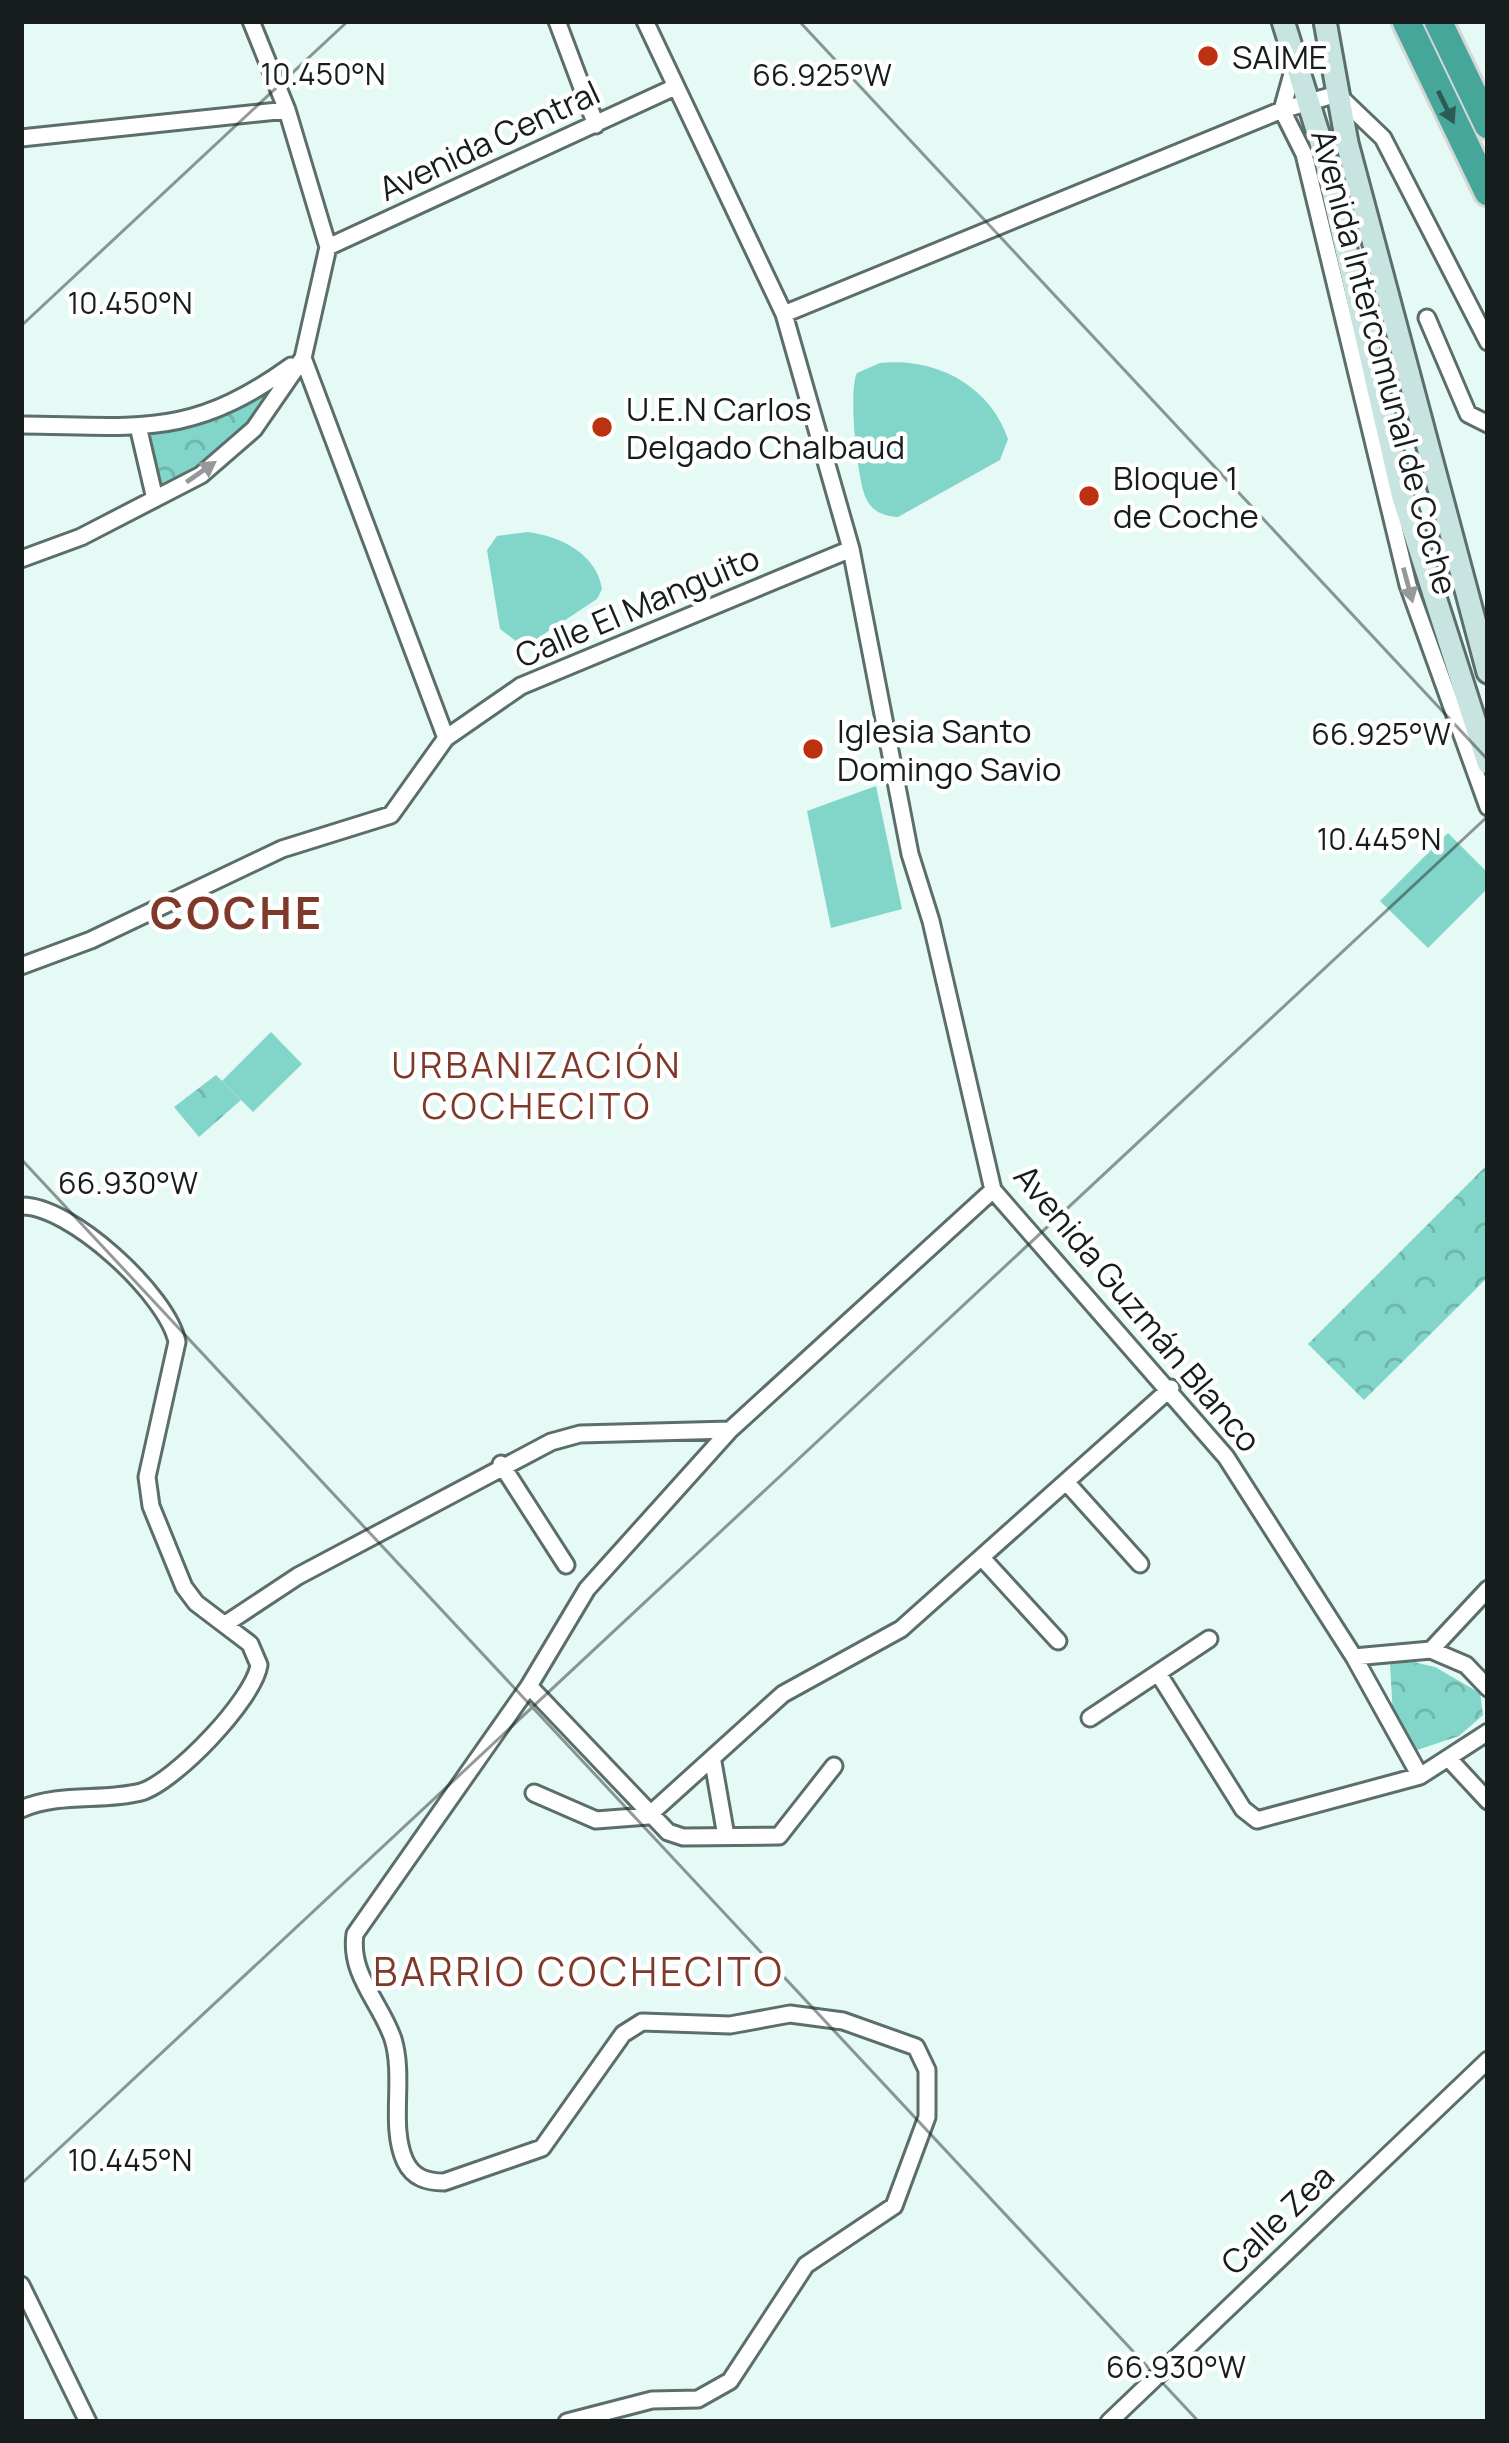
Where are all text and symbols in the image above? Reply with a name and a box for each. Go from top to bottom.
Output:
place label: SAIME [1232,34,1328,79]
marker: SAIME [1195,43,1221,69]
text: 10.450°N [261,53,385,94]
text: 66.925°W [752,54,892,95]
street label: Avenida Central [371,69,607,211]
one-way arrow [1436,90,1456,125]
street label: Avenida Intercomunal de Coche [1301,124,1469,600]
text: 10.450°N [68,282,192,323]
place label: U.E.N Carlos Delgado Chalbaud [626,386,905,469]
marker: U.E.N Carlos Delgado Chalbaud [589,414,615,440]
place label: Bloque 1 de Coche [1113,455,1259,538]
one-way arrow [185,461,217,484]
marker: Bloque 1 de Coche [1076,483,1102,509]
street label: Calle El Manguito [508,534,766,678]
one-way arrow [1400,567,1419,604]
place label: Iglesia Santo Domingo Savio [837,708,1062,791]
text: 66.925°W [1311,713,1451,754]
marker: Iglesia Santo Domingo Savio [800,736,826,762]
text: 10.445°N [1317,818,1441,859]
district label: COCHE [150,881,324,943]
district label: URBANIZACIÓN COCHECITO [392,1040,682,1130]
street label: Avenida Guzmán Blanco [1004,1155,1272,1461]
text: 66.930°W [58,1162,198,1203]
district label: BARRIO COCHECITO [373,1944,785,1998]
text: 10.445°N [68,2139,192,2180]
street label: Calle Zea [1211,2154,1343,2284]
text: 66.930°W [1106,2346,1246,2387]

